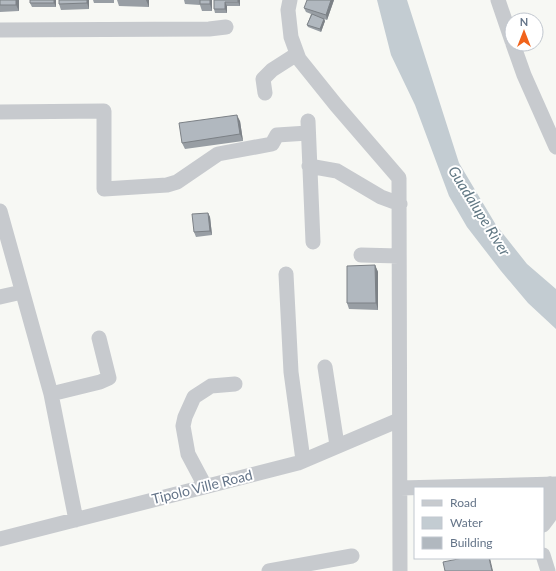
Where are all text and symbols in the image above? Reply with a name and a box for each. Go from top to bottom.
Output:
north arrow [504,12,544,52]
text: N [520,15,528,28]
water label: Guadalupe River [445,162,515,259]
street label: Tipolo Ville Road [150,466,254,507]
legend [414,487,544,559]
text: Road [450,495,477,510]
text: Water [450,515,483,530]
text: Building [450,535,493,550]

